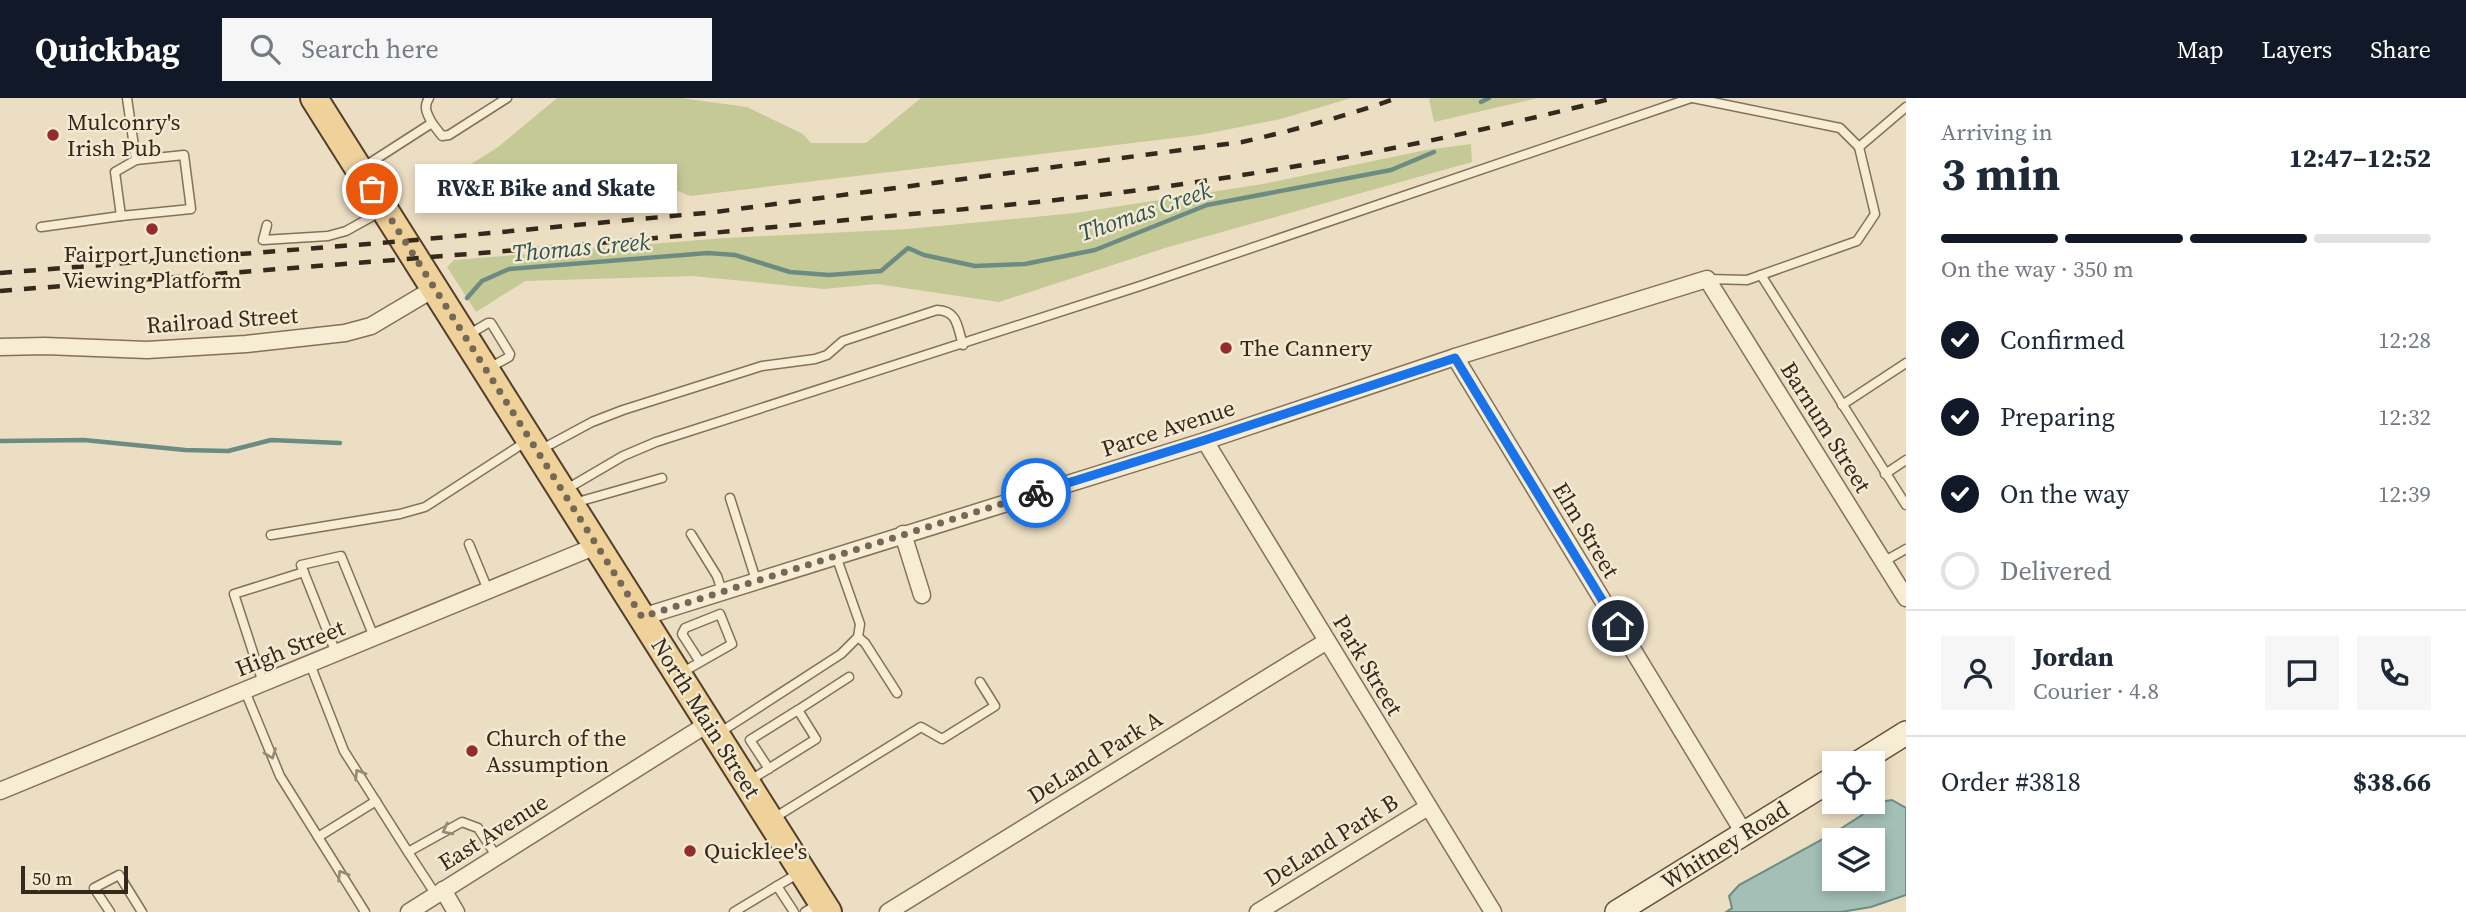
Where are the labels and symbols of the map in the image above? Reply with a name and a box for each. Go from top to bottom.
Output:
place label: Mulconry's Irish Pub [67,106,181,164]
marker: Mulconry's Irish Pub [45,127,61,143]
pin [342,159,402,219]
callout: RV&E Bike and Skate [414,164,676,214]
water label: Thomas Creek [1074,173,1217,249]
marker: Fairport Junction Viewing Platform [144,221,160,237]
water label: Thomas Creek [511,224,652,269]
place label: Fairport Junction Viewing Platform [62,238,242,296]
street label: Railroad Street [145,299,299,341]
place label: The Cannery [1240,332,1372,364]
marker: The Cannery [1218,340,1234,356]
street label: Barnum Street [1773,356,1879,499]
street label: Parce Avenue [1097,391,1239,465]
courier [1001,458,1071,528]
street label: Elm Street [1545,476,1627,584]
pin [1588,596,1648,656]
street label: Park Street [1325,609,1411,722]
street label: High Street [231,611,350,684]
street label: North Main Street [644,632,769,805]
street label: DeLand Park A [1022,702,1169,811]
place label: Church of the Assumption [486,722,626,780]
marker: Church of the Assumption [464,743,480,759]
one-way arrow [263,747,277,759]
one-way arrow [354,768,367,781]
street label: East Avenue [432,786,554,878]
street label: DeLand Park B [1258,786,1404,894]
street label: Whitney Road [1655,793,1795,897]
one-way arrow [442,822,454,836]
place label: Quicklee's [704,835,807,867]
marker: Quicklee's [682,843,698,859]
scale bar [21,863,128,895]
one-way arrow [337,869,350,882]

